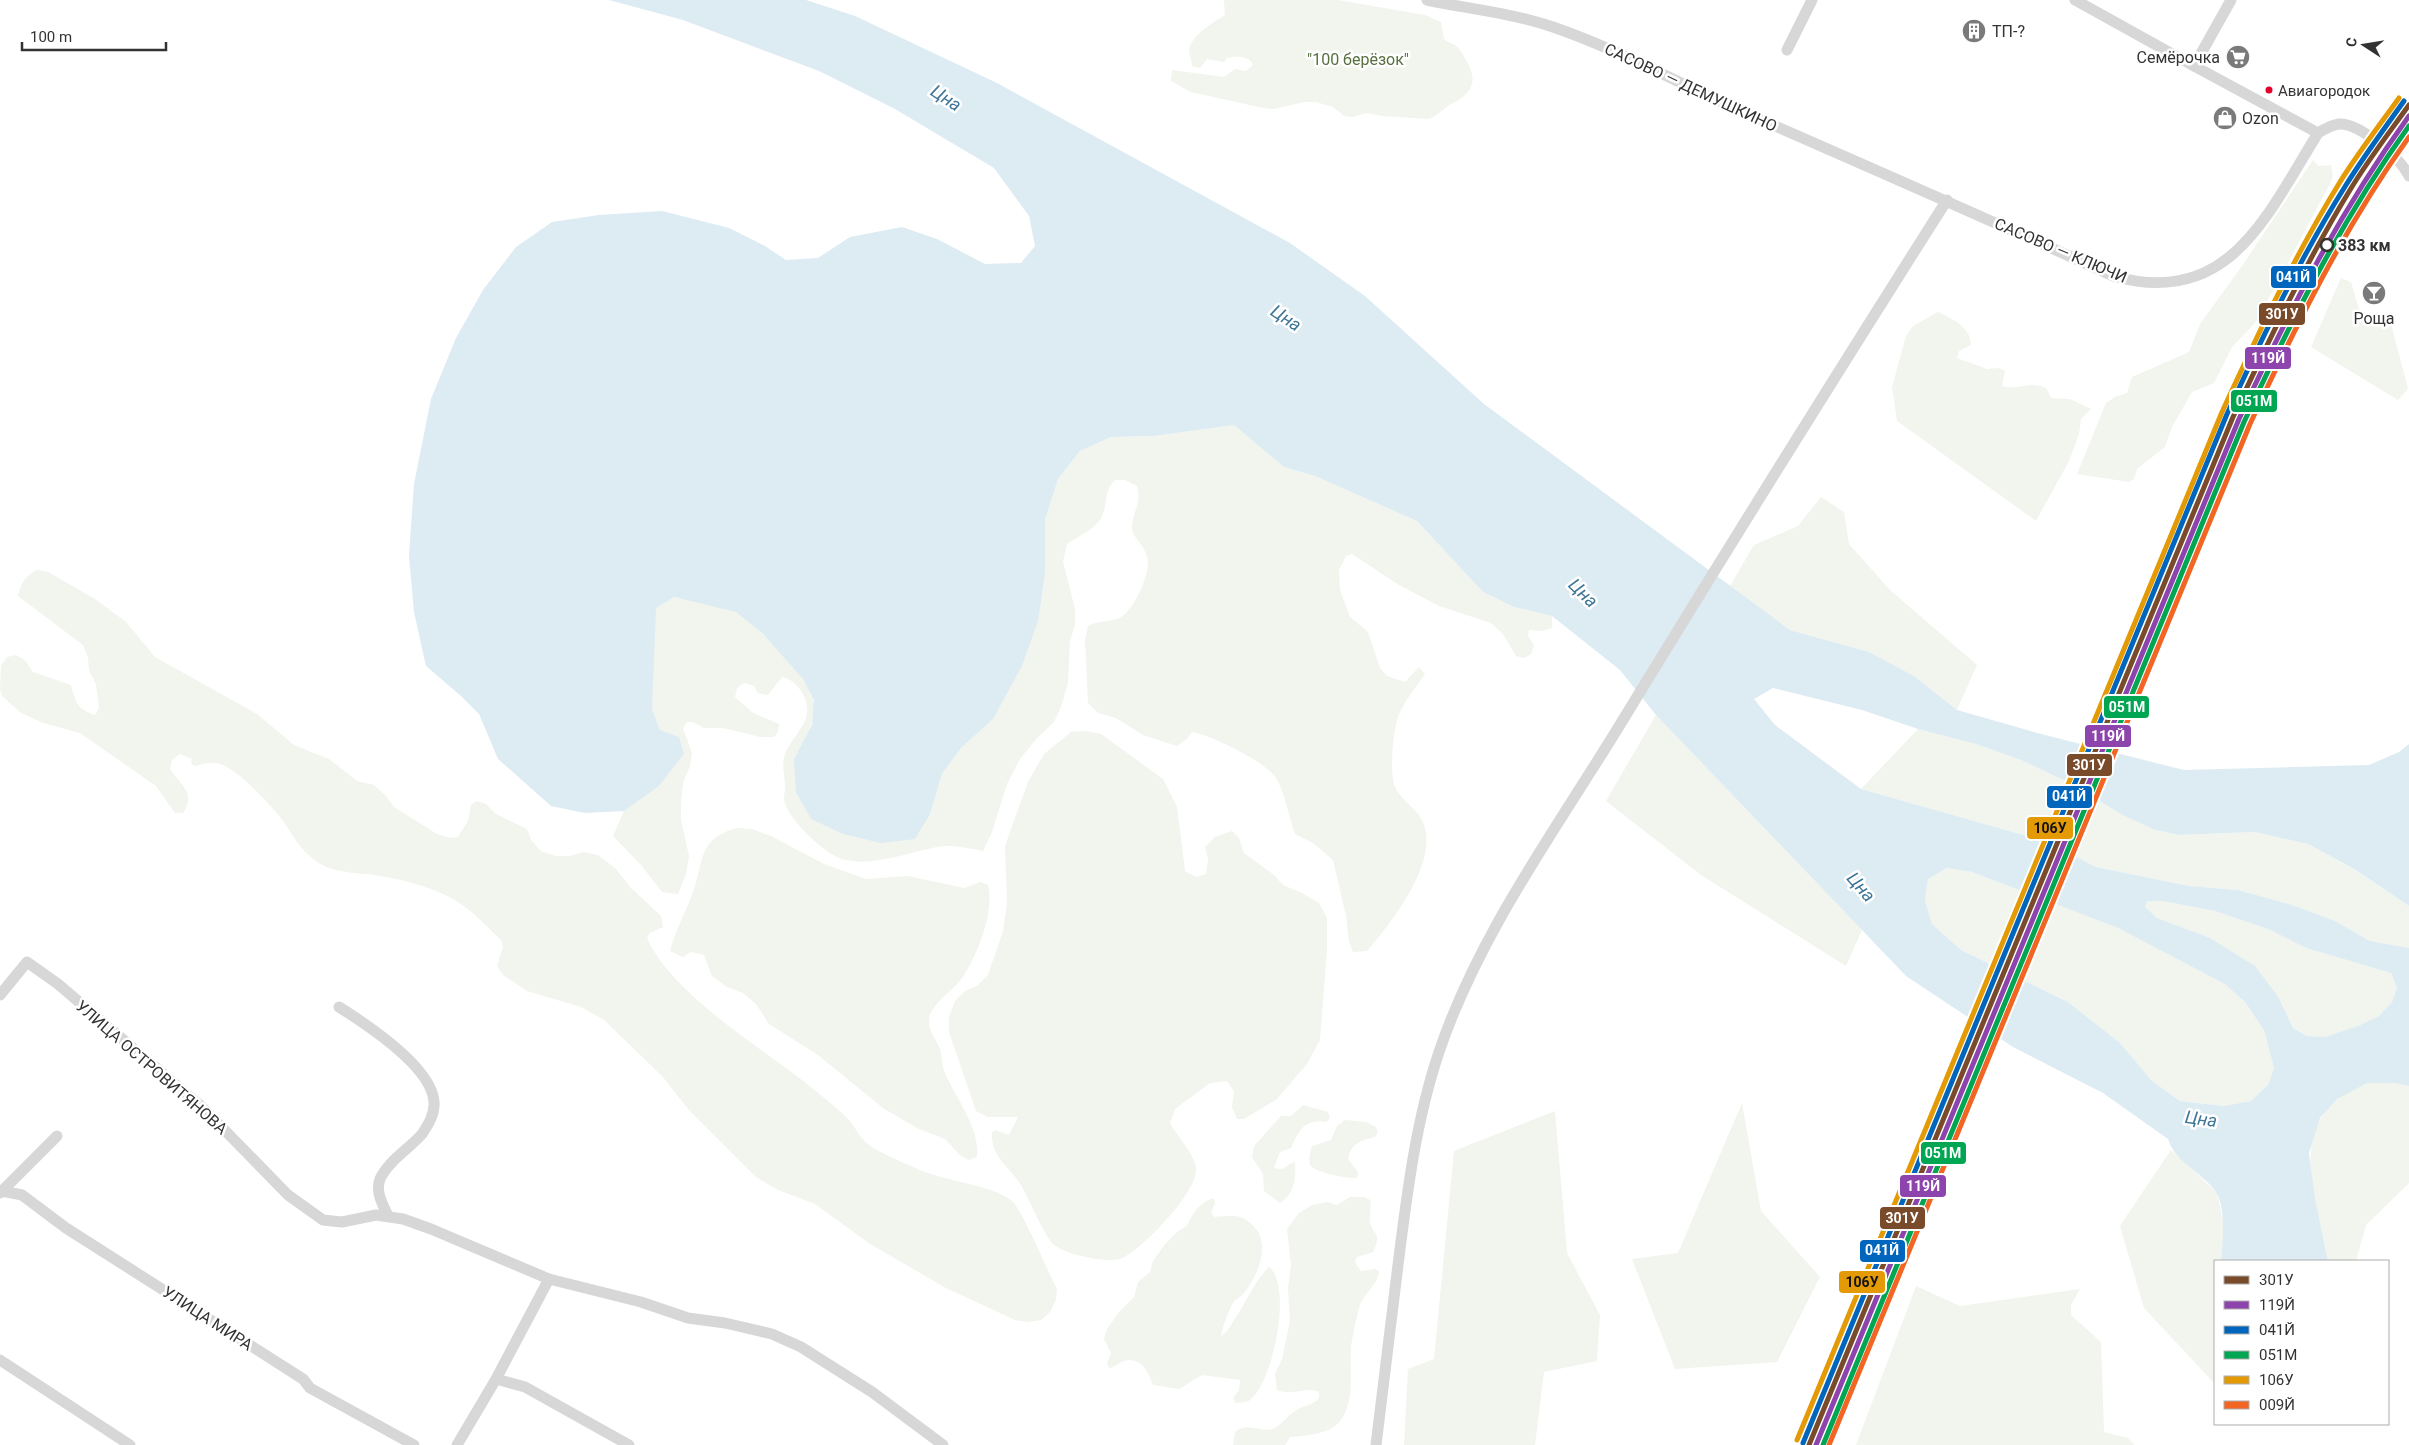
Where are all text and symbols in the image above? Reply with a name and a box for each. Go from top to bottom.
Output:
building icon: ТП-? [1961,18,1987,44]
scale bar [22,20,166,52]
north arrow [2339,20,2389,70]
place label: ТП-? [1992,22,2025,41]
text: 100 m [30,28,72,46]
text: С [2343,36,2360,48]
street label: САСОВО — ДЕМУШКИНО [1602,39,1780,136]
supermarket icon: Семёрочка [2225,44,2251,70]
place label: Семёрочка [2137,48,2220,67]
park label: "100 берёзок" [1307,50,1409,69]
water label: Цна [927,80,966,115]
place label: Авиагородок [2278,82,2370,100]
marker: Авиагородок [2264,85,2274,95]
shop icon: Ozon [2212,105,2238,131]
place label: Ozon [2242,109,2279,128]
street label: САСОВО — КЛЮЧИ [1992,214,2130,287]
place label: 383 км [2338,236,2391,255]
marker: 383 км [2320,238,2334,252]
line badge: 041Й [2270,265,2317,289]
text: 041Й [2276,269,2310,285]
bar icon: Роща [2361,280,2387,306]
water label: Цна [1267,300,1306,335]
line badge: 301У [2258,302,2306,326]
text: 301У [2266,306,2299,322]
place label: Роща [2353,309,2395,328]
line badge: 119Й [2244,346,2292,370]
text: 119Й [2251,350,2285,366]
line badge: 051М [2230,389,2278,413]
text: 051М [2236,393,2272,409]
water label: Цна [1564,574,1602,611]
line badge: 051М [2103,695,2150,719]
text: 051М [2109,699,2145,715]
line badge: 119Й [2084,724,2132,748]
text: 119Й [2091,728,2125,744]
line badge: 301У [2066,753,2113,777]
text: 301У [2073,757,2106,773]
line badge: 041Й [2046,785,2093,809]
text: 041Й [2052,788,2086,804]
line badge: 106У [2026,816,2074,840]
text: 106У [2034,820,2067,836]
water label: Цна [1843,868,1880,906]
street label: УЛИЦА ОСТРОВИТЯНОВА [72,997,232,1139]
water label: Цна [2184,1106,2219,1131]
line badge: 051М [1920,1141,1967,1165]
text: 051М [1925,1145,1961,1161]
line badge: 119Й [1899,1174,1947,1198]
text: 119Й [1906,1178,1940,1194]
line badge: 301У [1879,1206,1926,1230]
text: 301У [1886,1210,1919,1226]
line badge: 041Й [1859,1239,1906,1263]
text: 041Й [1865,1242,1899,1258]
legend [2214,1260,2389,1425]
line badge: 106У [1838,1270,1886,1294]
text: 301У [2259,1271,2294,1289]
text: 106У [1846,1274,1879,1290]
street label: УЛИЦА МИРА [159,1282,257,1355]
text: 119Й [2259,1296,2295,1314]
text: 041Й [2259,1321,2295,1339]
text: 051М [2259,1346,2297,1364]
text: 106У [2259,1371,2294,1389]
text: 009Й [2259,1396,2295,1414]

